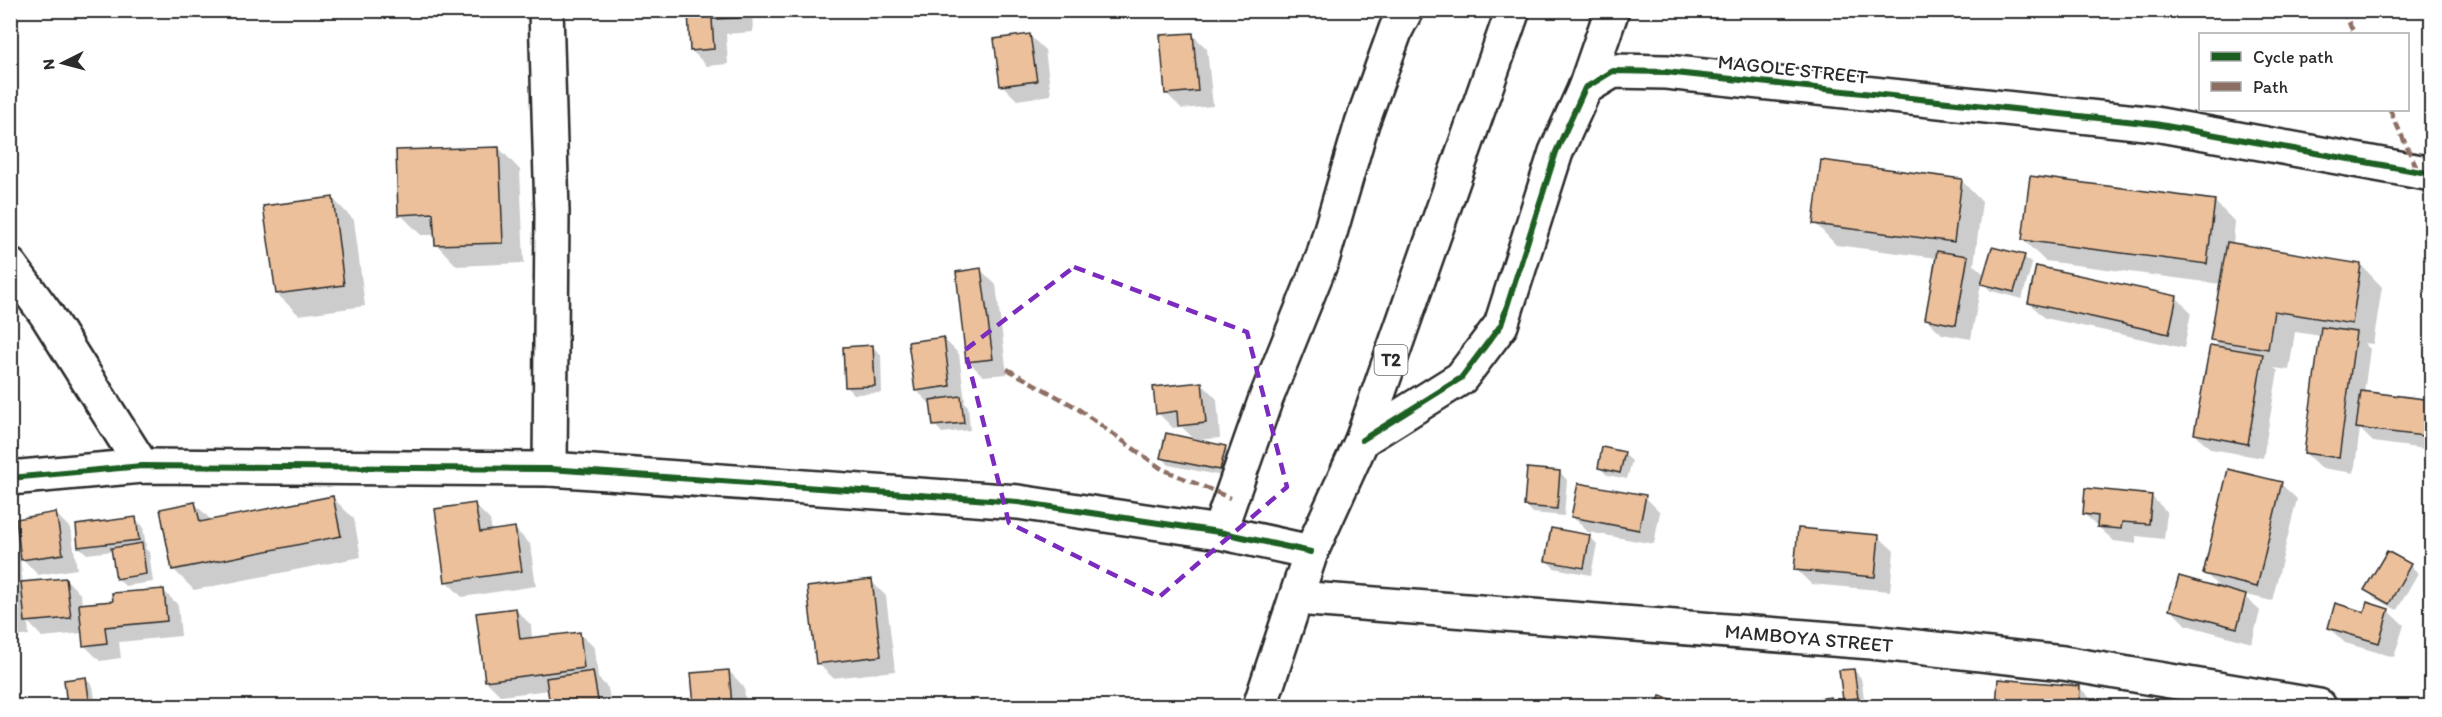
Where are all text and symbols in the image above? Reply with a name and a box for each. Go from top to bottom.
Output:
north arrow [33,33,93,93]
legend [2199,33,2409,111]
text: Cycle path [2253,46,2334,68]
street label: MAGOLE STREET [1717,49,1869,89]
text: N [39,58,59,71]
text: Path [2253,76,2288,98]
road number: T2 [1374,345,1408,375]
street label: MAMBOYA STREET [1724,619,1894,657]

